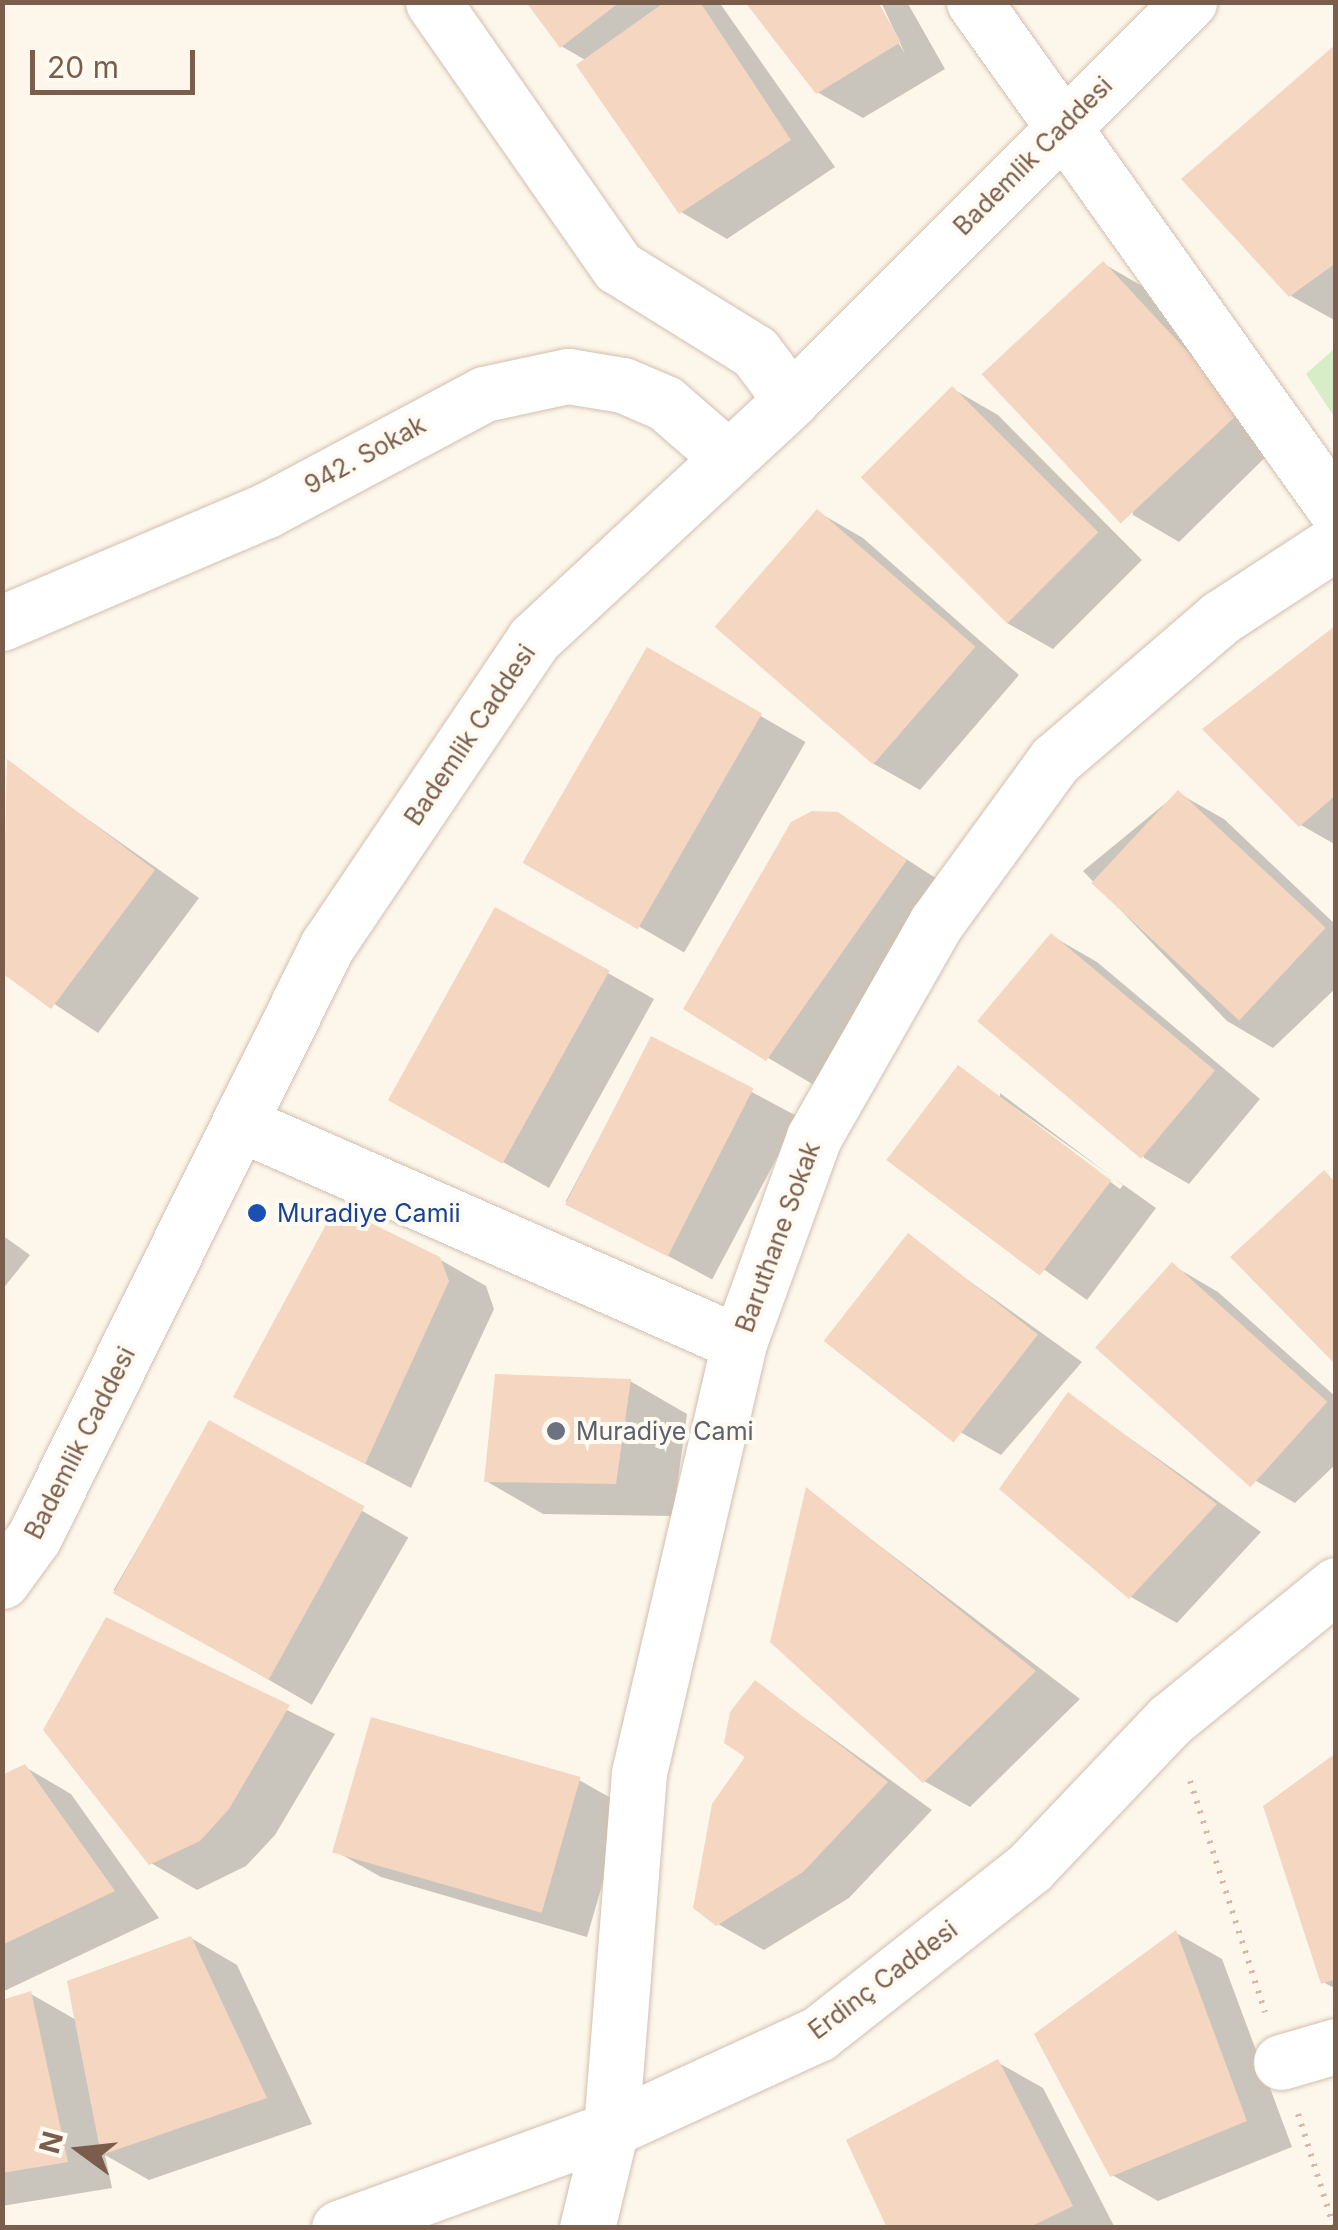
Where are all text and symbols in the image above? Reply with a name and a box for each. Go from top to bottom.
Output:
scale bar [35,30,200,92]
text: 20 m [47,49,119,85]
street label: Bademlik Caddesi [948,71,1118,241]
street label: 942. Sokak [299,409,431,501]
street label: Bademlik Caddesi [398,639,542,831]
street label: Baruthane Sokak [730,1138,826,1336]
place label: Muradiye Camii [277,1198,461,1228]
marker: Muradiye Camii [246,1202,268,1224]
street label: Bademlik Caddesi [19,1342,141,1544]
place label: Muradiye Cami [576,1416,754,1446]
marker: Muradiye Cami [545,1420,567,1442]
street label: Erdinç Caddesi [803,1914,963,2046]
north arrow [30,2100,130,2200]
text: N [32,2128,70,2157]

